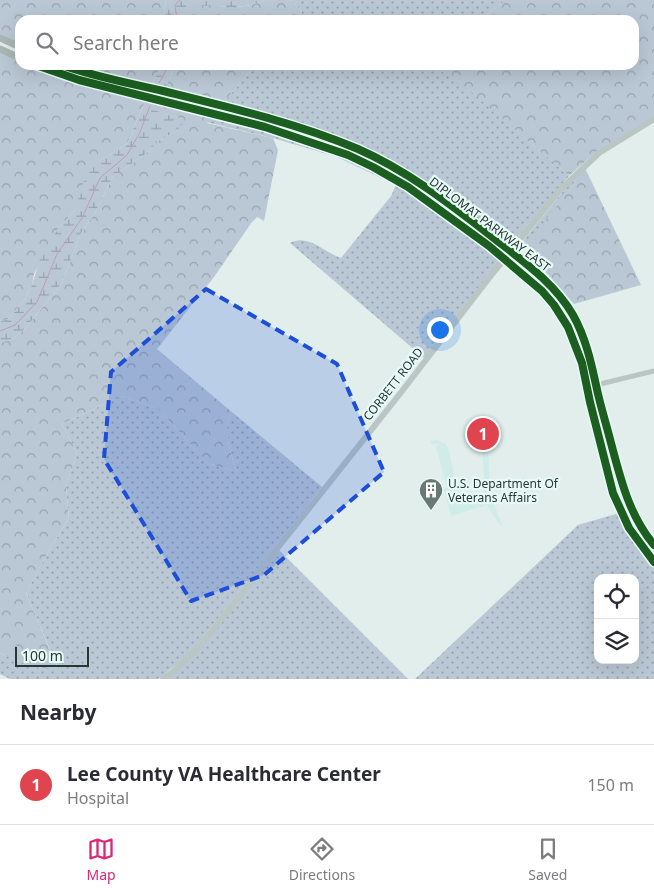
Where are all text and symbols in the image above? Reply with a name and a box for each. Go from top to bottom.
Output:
search box [15,15,639,70]
icon: search [33,29,61,57]
text: Search here [73,30,179,56]
street label: DIPLOMAT PARKWAY EAST [426,173,554,275]
your location [427,317,453,343]
street label: CORBETT ROAD [359,344,427,424]
pin: 1 [467,415,499,453]
place label: U.S. Department Of Veterans Affairs [448,475,559,506]
building icon: U.S. Department Of Veterans Affairs [418,477,444,511]
map controls [594,574,639,664]
button: locate [594,574,639,619]
button: layers [594,619,639,664]
scale bar [15,644,89,667]
text: 100 m [22,646,63,665]
text: Nearby [20,698,96,726]
text: Lee County VA Healthcare Center [67,761,381,787]
text: 1 [31,774,41,796]
text: 150 m [587,774,634,796]
text: Hospital [67,787,129,809]
tab: Map [87,835,116,884]
tab: Directions [289,835,355,884]
tab: Saved [528,835,567,884]

